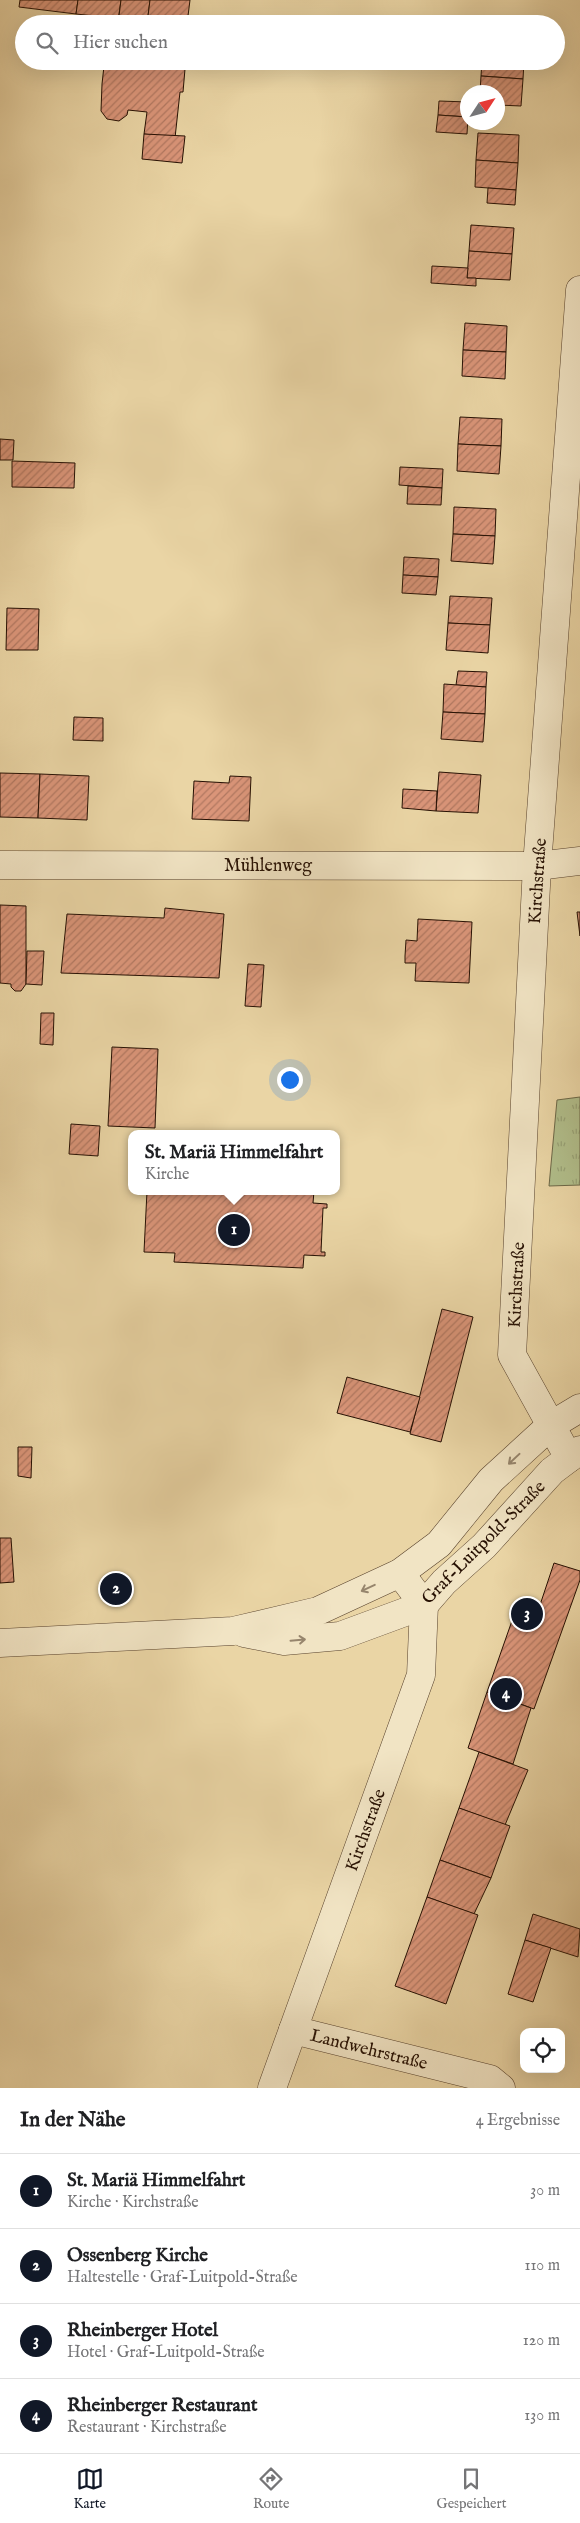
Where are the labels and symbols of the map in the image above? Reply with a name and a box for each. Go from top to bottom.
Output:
north arrow [460,85,505,130]
street label: Kirchstraße [524,837,553,925]
street label: Mühlenweg [224,855,312,878]
your location [277,1067,303,1093]
pin: 1 [218,1211,250,1249]
street label: Kirchstraße [504,1241,531,1329]
one-way arrow [508,1453,520,1465]
street label: Graf-Luitpold-Straße [417,1476,551,1610]
pin: 2 [100,1570,132,1608]
one-way arrow [361,1583,376,1593]
pin: 3 [511,1595,543,1633]
one-way arrow [290,1635,306,1644]
pin: 4 [490,1675,522,1713]
street label: Kirchstraße [341,1786,392,1875]
street label: Landwehrstraße [308,2025,430,2076]

